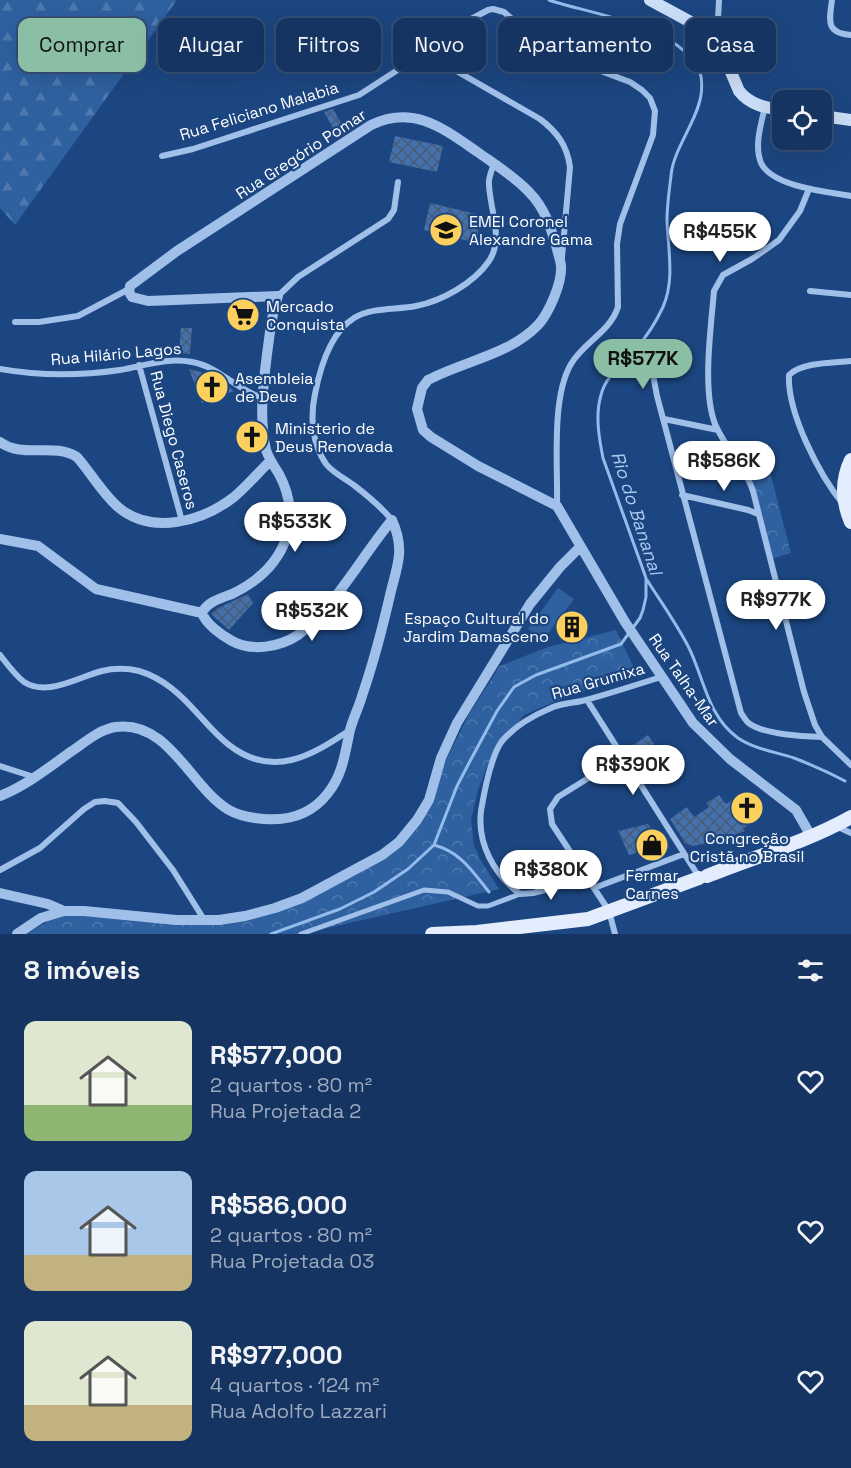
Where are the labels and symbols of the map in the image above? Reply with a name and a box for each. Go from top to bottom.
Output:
street label: Rua Feliciano Malabia [177,77,341,145]
street label: Rua Gregório Pomar [232,104,370,204]
place label: EMEI Coronel Alexandre Gama [469,211,593,250]
school or university icon: EMEI Coronel Alexandre Gama [428,212,464,248]
pin: R$455K [671,212,769,263]
place label: Mercado Conquista [266,296,345,335]
supermarket icon: Mercado Conquista [225,297,261,333]
street label: Rua Hilário Lagos [50,338,182,370]
pin: R$577K [594,339,692,390]
street label: Rua Diego Caseros [145,368,203,512]
place label: Asembleia de Deus [235,368,314,407]
church icon: Asembleia de Deus [194,369,230,405]
place label: Ministerio de Deus Renovada [275,418,393,457]
church icon: Ministerio de Deus Renovada [234,419,270,455]
pin: R$586K [675,441,773,492]
water label: Rio do Bananal [606,448,669,580]
pin: R$533K [246,502,344,553]
pin: R$977K [727,580,825,631]
pin: R$532K [263,591,361,642]
place label: Espaço Cultural do Jardim Damasceno [403,608,549,647]
building icon: Espaço Cultural do Jardim Damasceno [554,609,590,645]
street label: Rua Talha-Mar [644,629,724,731]
street label: Rua Grumixa [549,658,647,704]
pin: R$390K [584,745,682,796]
church icon: Congreção Cristã no Brasil [729,790,765,826]
shop icon: Fermar Carnes [634,827,670,863]
place label: Congreção Cristã no Brasil [690,828,804,867]
pin: R$380K [502,850,600,901]
place label: Fermar Carnes [625,865,679,904]

